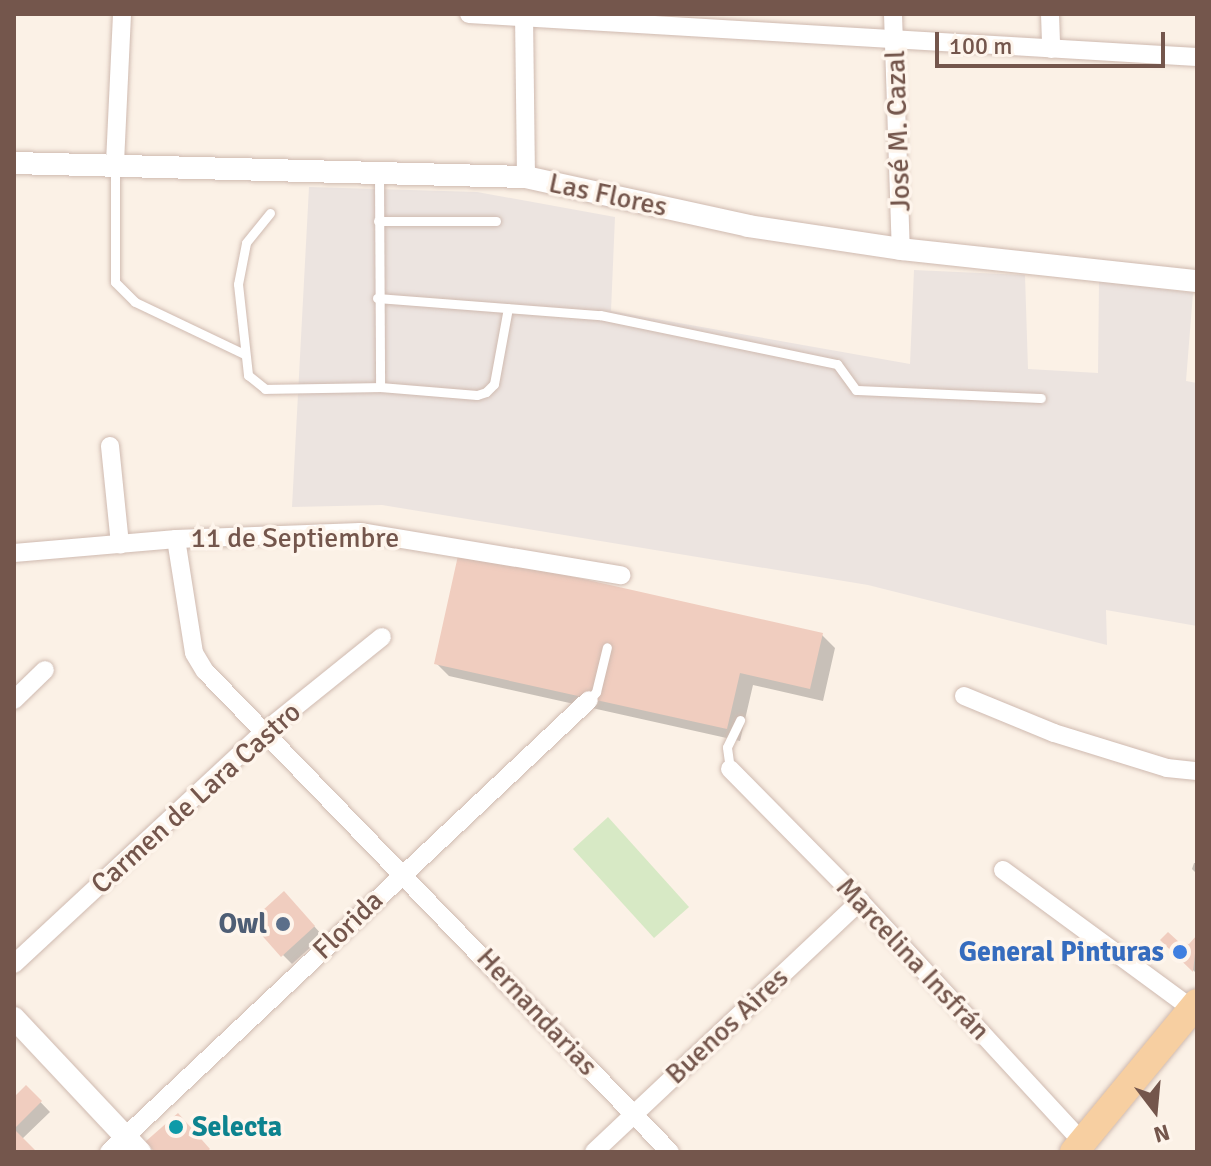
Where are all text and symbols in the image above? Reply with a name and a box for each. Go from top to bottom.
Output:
scale bar [939,16,1169,66]
text: 100 m [949,31,1012,61]
street label: José M. Cazal [878,50,918,212]
street label: Las Flores [546,166,670,224]
street label: 11 de Septiembre [191,521,399,555]
street label: Carmen de Lara Castro [84,695,308,901]
street label: Marcelina Insfrán [829,871,997,1047]
street label: Florida [306,884,390,966]
place label: Owl [218,907,267,941]
marker: Owl [274,915,292,933]
place label: General Pinturas [959,935,1164,969]
street label: Hernandarias [470,941,604,1083]
marker: General Pinturas [1171,943,1189,961]
street label: Buenos Aires [659,961,795,1091]
north arrow [1115,1070,1195,1150]
place label: Selecta [192,1110,282,1144]
marker: Selecta [167,1118,185,1136]
text: N [1151,1118,1173,1149]

